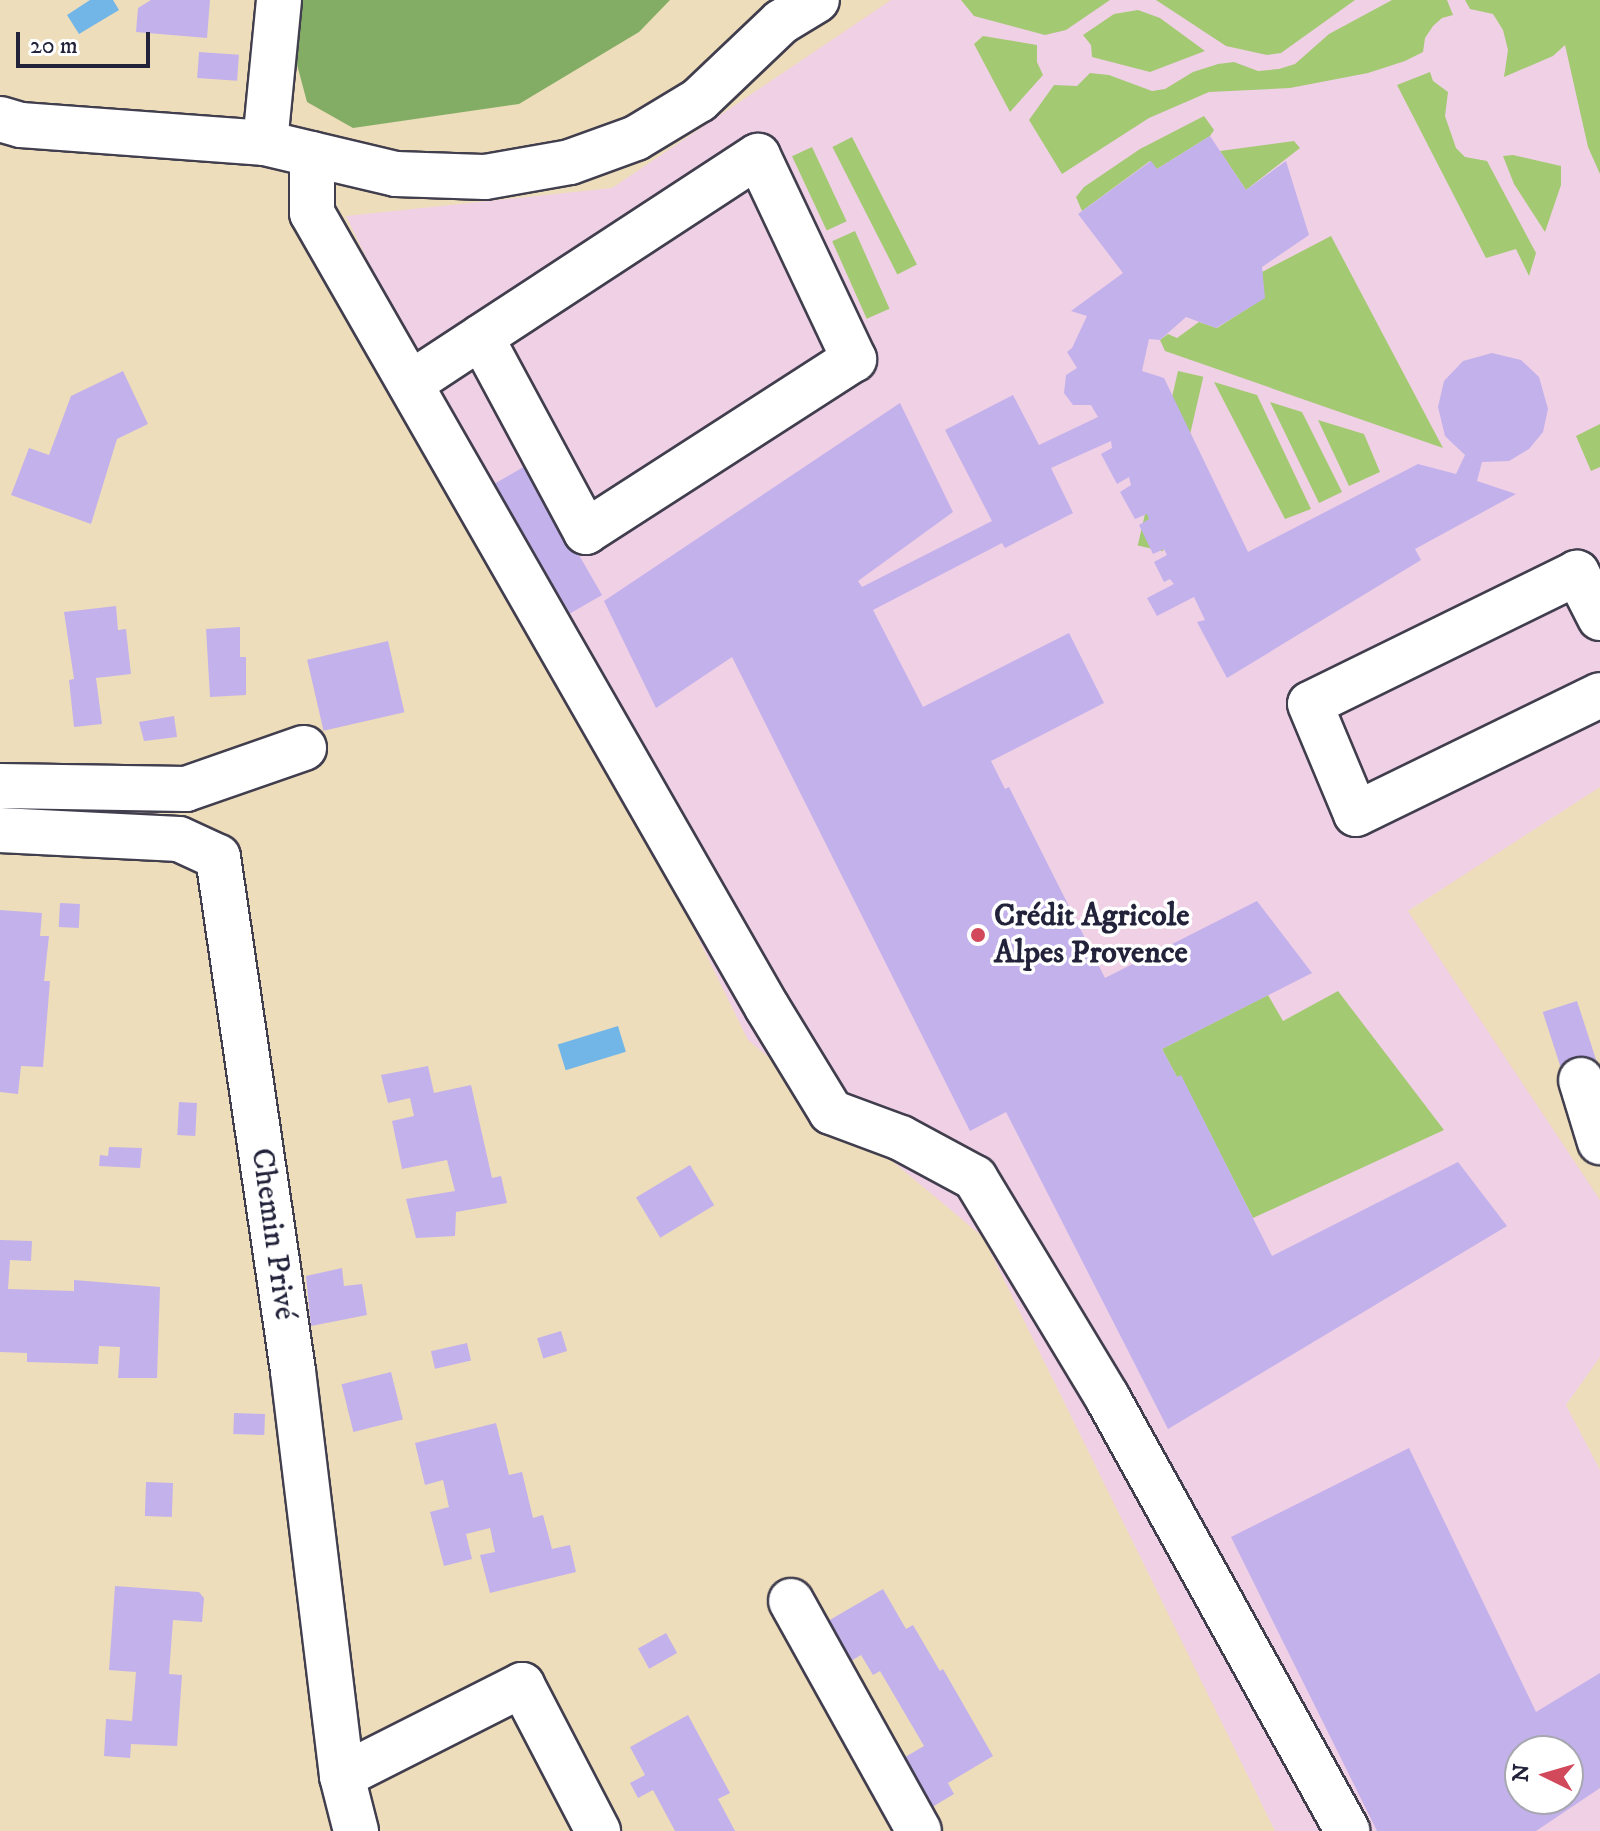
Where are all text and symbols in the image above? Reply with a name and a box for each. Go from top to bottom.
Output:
scale bar [20,16,154,66]
text: 20 m [30,31,78,61]
place label: Crédit Agricole Alpes Provence [994,898,1190,973]
marker: Crédit Agricole Alpes Provence [969,926,987,944]
street label: Chemin Privé [242,1146,304,1322]
north arrow [1504,1735,1584,1815]
text: N [1507,1763,1536,1783]

